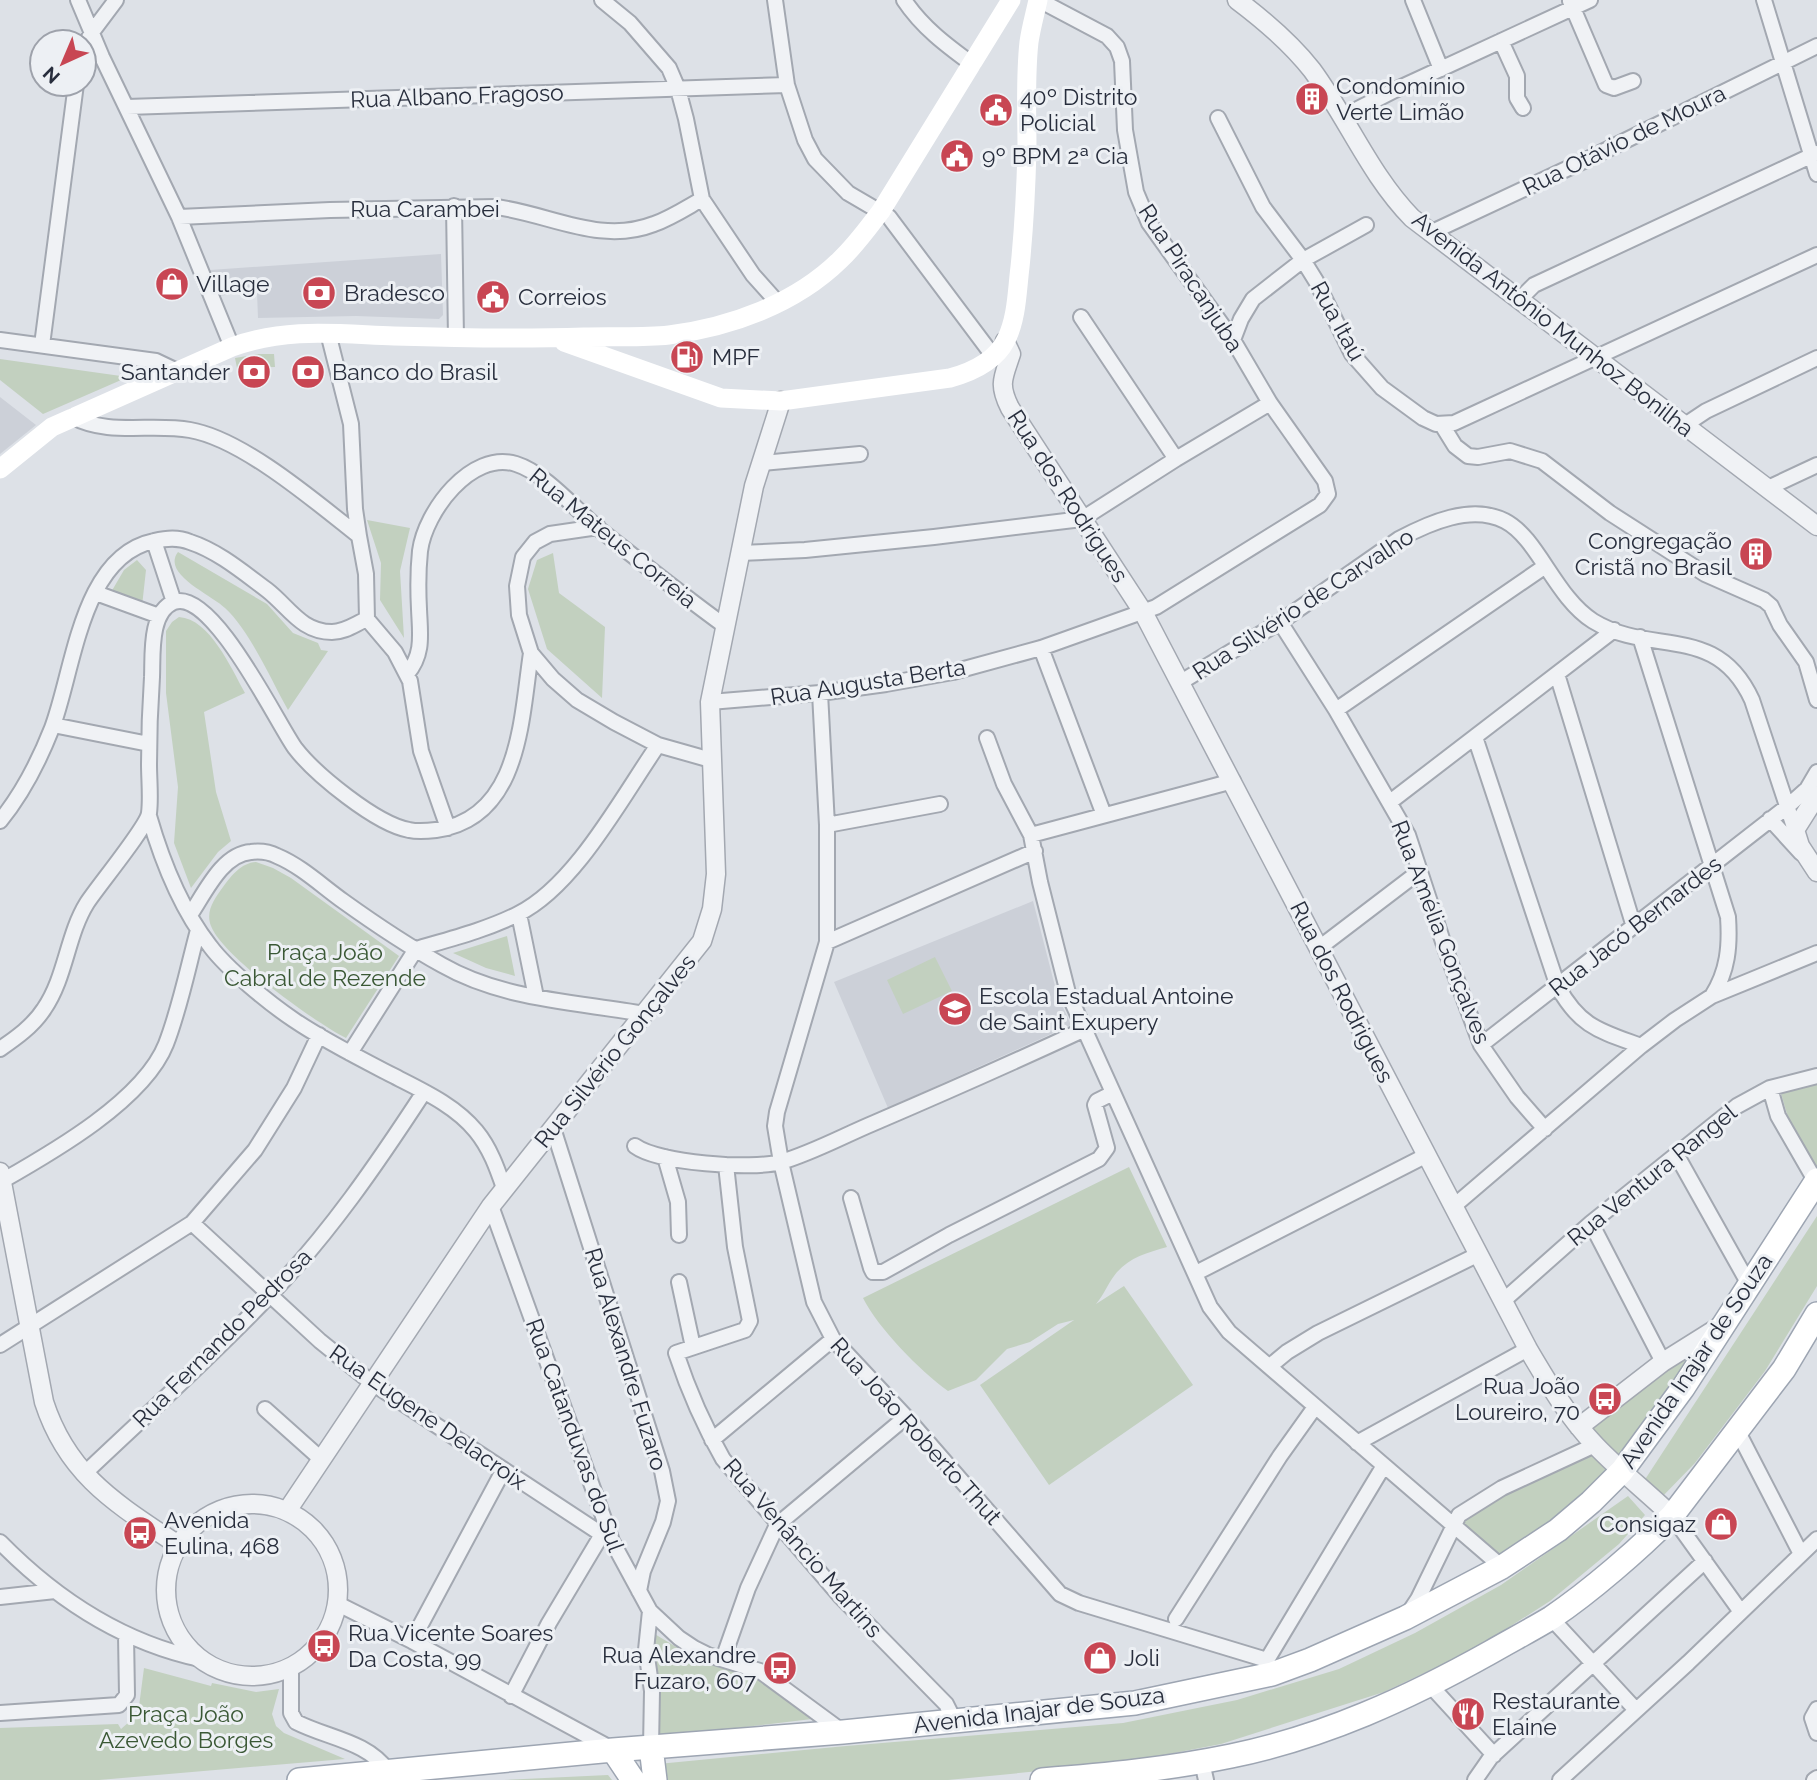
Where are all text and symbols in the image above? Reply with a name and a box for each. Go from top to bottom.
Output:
north arrow [28,28,98,98]
text: N [38,62,64,88]
place label: Condomínio Verte Limão [1336,72,1465,125]
street label: Rua Albano Fragoso [350,78,564,113]
street label: Rua Otávio de Moura [1518,79,1730,200]
building icon: Condomínio Verte Limão [1293,80,1331,118]
place label: 40º Distrito Policial [1020,83,1137,136]
public building icon: 40º Distrito Policial [977,91,1015,129]
public building icon: 9º BPM 2ª Cia [938,137,976,175]
place label: 9º BPM 2ª Cia [982,142,1129,169]
street label: Rua Carambei [350,195,500,222]
street label: Rua Piracanjuba [1134,199,1249,357]
street label: Avenida Antônio Munhoz Bonilha [1407,205,1699,442]
shop icon: Village [153,265,191,303]
place label: Village [196,270,269,297]
bank icon: Bradesco [300,274,338,312]
street label: Rua Itaú [1306,276,1371,365]
public building icon: Correios [474,278,512,316]
place label: Bradesco [344,279,445,306]
place label: Correios [518,283,607,310]
fuel station icon: MPF [668,338,706,376]
place label: MPF [712,343,760,370]
bank icon: Santander [235,353,273,391]
bank icon: Banco do Brasil [289,353,327,391]
place label: Santander [121,358,230,385]
place label: Banco do Brasil [332,358,498,385]
street label: Rua dos Rodrigues [1003,404,1134,587]
street label: Rua Mateus Correia [524,462,702,613]
street label: Rua Silvério de Carvalho [1187,522,1418,685]
place label: Congregação Cristã no Brasil [1575,527,1733,580]
building icon: Congregação Cristã no Brasil [1737,535,1775,573]
street label: Rua Augusta Berta [768,653,968,710]
street label: Rua Amélia Gonçalves [1386,816,1497,1047]
street label: Rua Jacó Bernardes [1543,850,1726,1001]
street label: Rua dos Rodrigues [1285,897,1400,1087]
park label: Praça João Cabral de Rezende [224,938,426,991]
street label: Rua Silvério Gonçalves [528,949,701,1153]
place label: Escola Estadual Antoine de Saint Exupery [979,982,1233,1035]
school or university icon: Escola Estadual Antoine de Saint Exupery [936,990,974,1028]
street label: Rua Ventura Rangel [1562,1098,1742,1251]
street label: Rua Fernando Pedrosa [127,1243,317,1433]
street label: Rua Alexandre Fuzaro [580,1244,673,1474]
street label: Avenida Inajar de Souza [1614,1248,1777,1473]
street label: Rua Catanduvas do Sul [521,1315,630,1556]
street label: Rua João Roberto Thut [825,1332,1008,1530]
street label: Rua Eugene Delacroix [325,1338,532,1495]
place label: Rua João Loureiro, 70 [1455,1372,1580,1425]
bus stop icon: Rua João Loureiro, 70 [1586,1380,1624,1418]
street label: Rua Venâncio Martins [718,1453,888,1643]
shop icon: Consigaz [1702,1505,1740,1543]
place label: Avenida Eulina, 468 [164,1506,280,1559]
place label: Consigaz [1599,1510,1696,1537]
bus stop icon: Avenida Eulina, 468 [121,1514,159,1552]
place label: Rua Vicente Soares Da Costa, 99 [348,1619,553,1672]
bus stop icon: Rua Vicente Soares Da Costa, 99 [305,1627,343,1665]
shop icon: Joli [1081,1639,1119,1677]
place label: Rua Alexandre Fuzaro, 607 [602,1641,757,1694]
place label: Joli [1124,1644,1160,1671]
bus stop icon: Rua Alexandre Fuzaro, 607 [761,1649,799,1687]
street label: Avenida Inajar de Souza [912,1681,1166,1738]
place label: Restaurante Elaine [1492,1687,1620,1740]
restaurant icon: Restaurante Elaine [1449,1695,1487,1733]
park label: Praça João Azevedo Borges [99,1700,273,1753]

